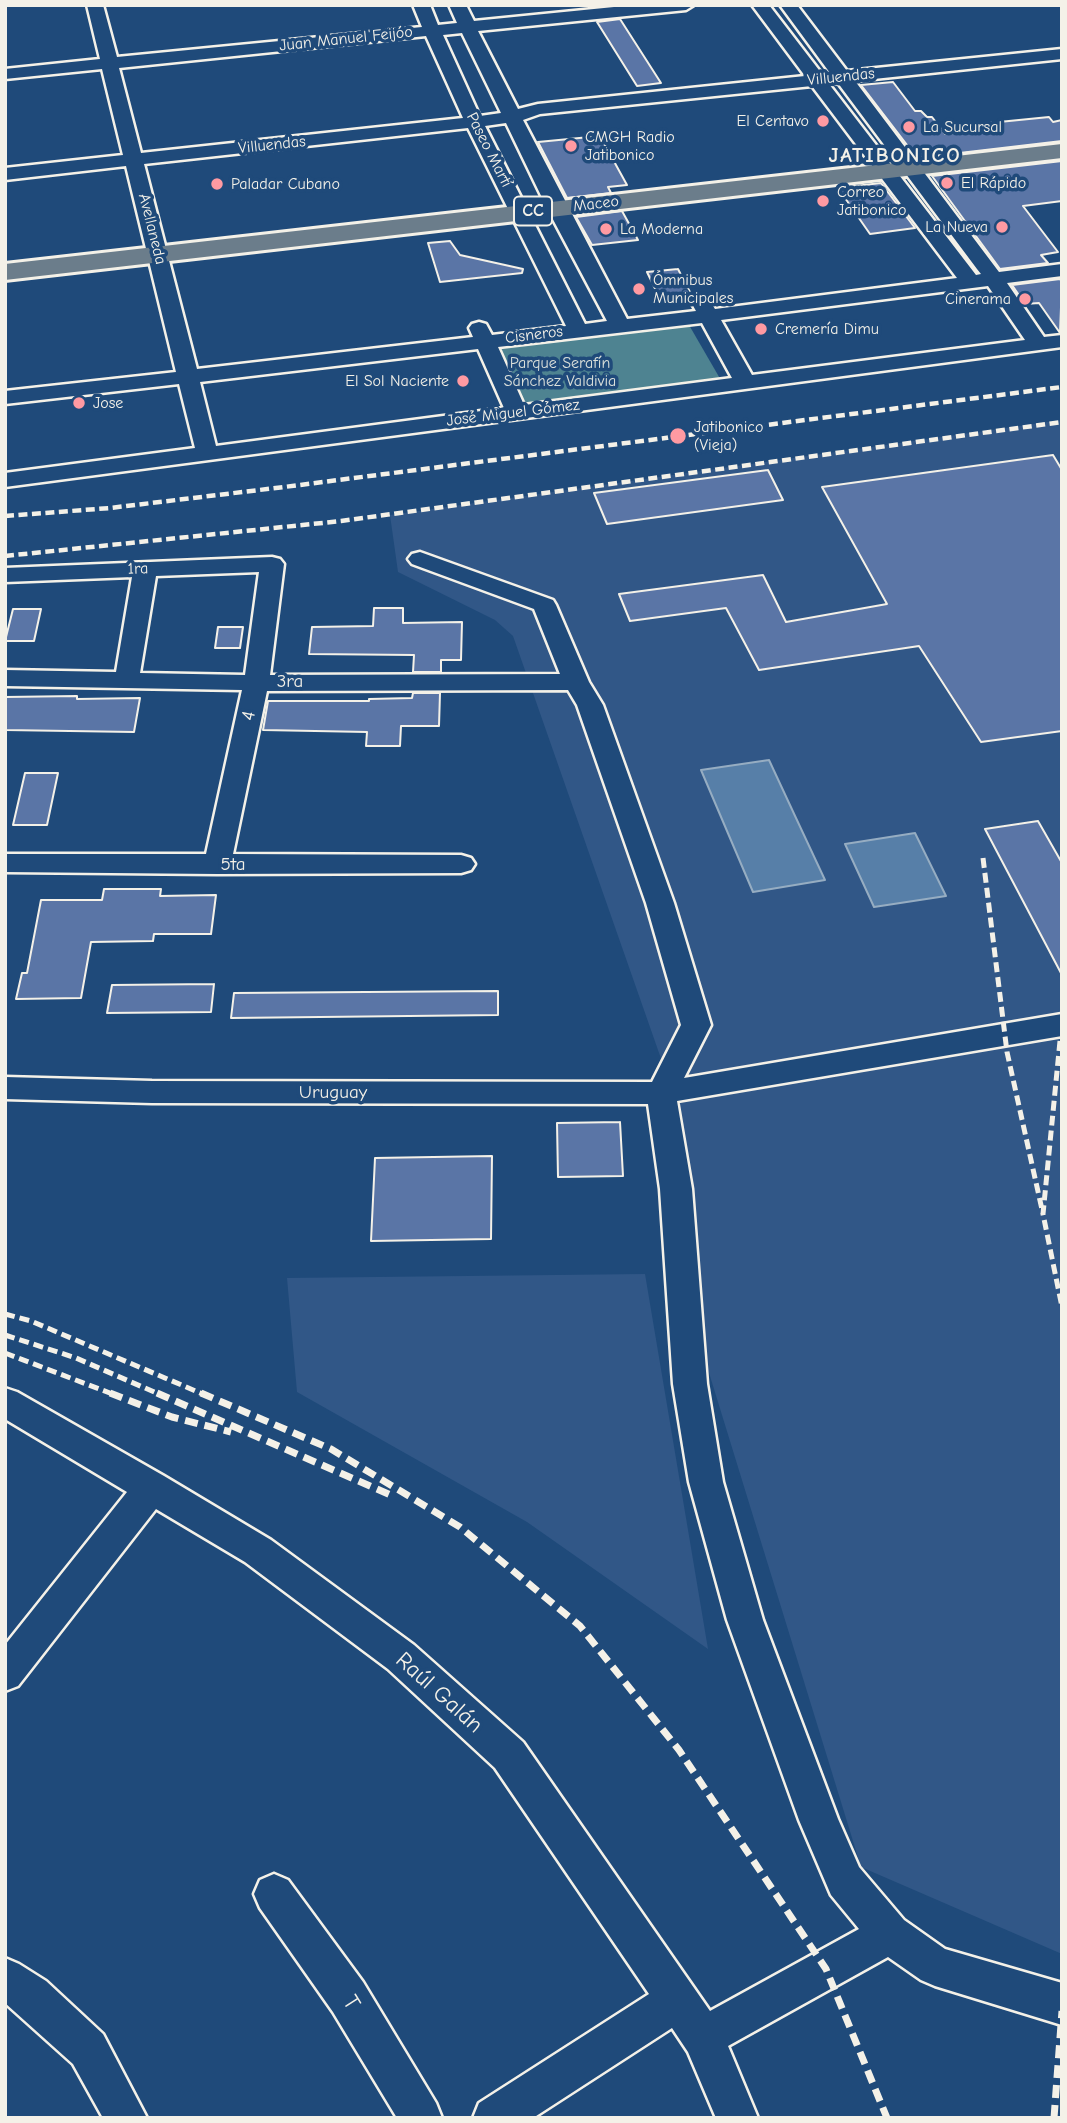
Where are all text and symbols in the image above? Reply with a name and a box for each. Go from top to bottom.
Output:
street label: Juan Manuel Feijóo [278,22,414,56]
street label: Villuendas [806,64,876,90]
street label: Paseo Martí [462,109,516,191]
place label: El Centavo [737,111,809,131]
marker: El Centavo [815,113,831,129]
place label: La Sucursal [923,117,1002,137]
marker: La Sucursal [901,119,917,135]
place label: CMGH Radio Jatibonico [585,127,675,165]
street label: Villuendas [237,132,307,158]
marker: CMGH Radio Jatibonico [563,138,579,154]
district label: JATIBONICO [830,143,960,169]
place label: El Rápido [961,173,1026,193]
place label: Paladar Cubano [231,174,340,194]
marker: El Rápido [939,175,955,191]
marker: Paladar Cubano [209,176,225,192]
place label: Correo Jatibonico [837,182,906,220]
street label: Avellaneda [134,191,170,267]
street label: Maceo [572,192,620,216]
marker: Correo Jatibonico [815,193,831,209]
road number: CC [514,196,552,226]
place label: La Nueva [925,217,988,237]
place label: La Moderna [620,219,703,239]
marker: La Nueva [994,219,1010,235]
marker: La Moderna [598,221,614,237]
place label: Ómnibus Municipales [653,270,733,308]
marker: Ómnibus Municipales [631,281,647,297]
place label: Cinerama [945,289,1011,309]
marker: Cinerama [1017,291,1033,307]
place label: Cremería Dimu [775,319,879,339]
marker: Cremería Dimu [753,321,769,337]
street label: Cisneros [504,322,564,348]
park label: Parque Serafín Sánchez Valdivia [504,353,616,391]
place label: El Sol Naciente [345,371,449,391]
marker: El Sol Naciente [455,373,471,389]
place label: Jose [93,393,123,413]
marker: Jose [71,395,87,411]
street label: José Miguel Gómez [445,395,581,431]
place label: Jatibonico (Vieja) [694,417,763,455]
marker: Jatibonico (Vieja) [668,426,688,446]
street label: 1ra [127,559,149,579]
street label: 3ra [277,671,303,693]
street label: 4 [237,709,261,723]
street label: 5ta [221,854,245,876]
street label: Uruguay [299,1082,367,1104]
street label: Raúl Galán [390,1647,488,1739]
street label: T [336,1991,366,2015]

